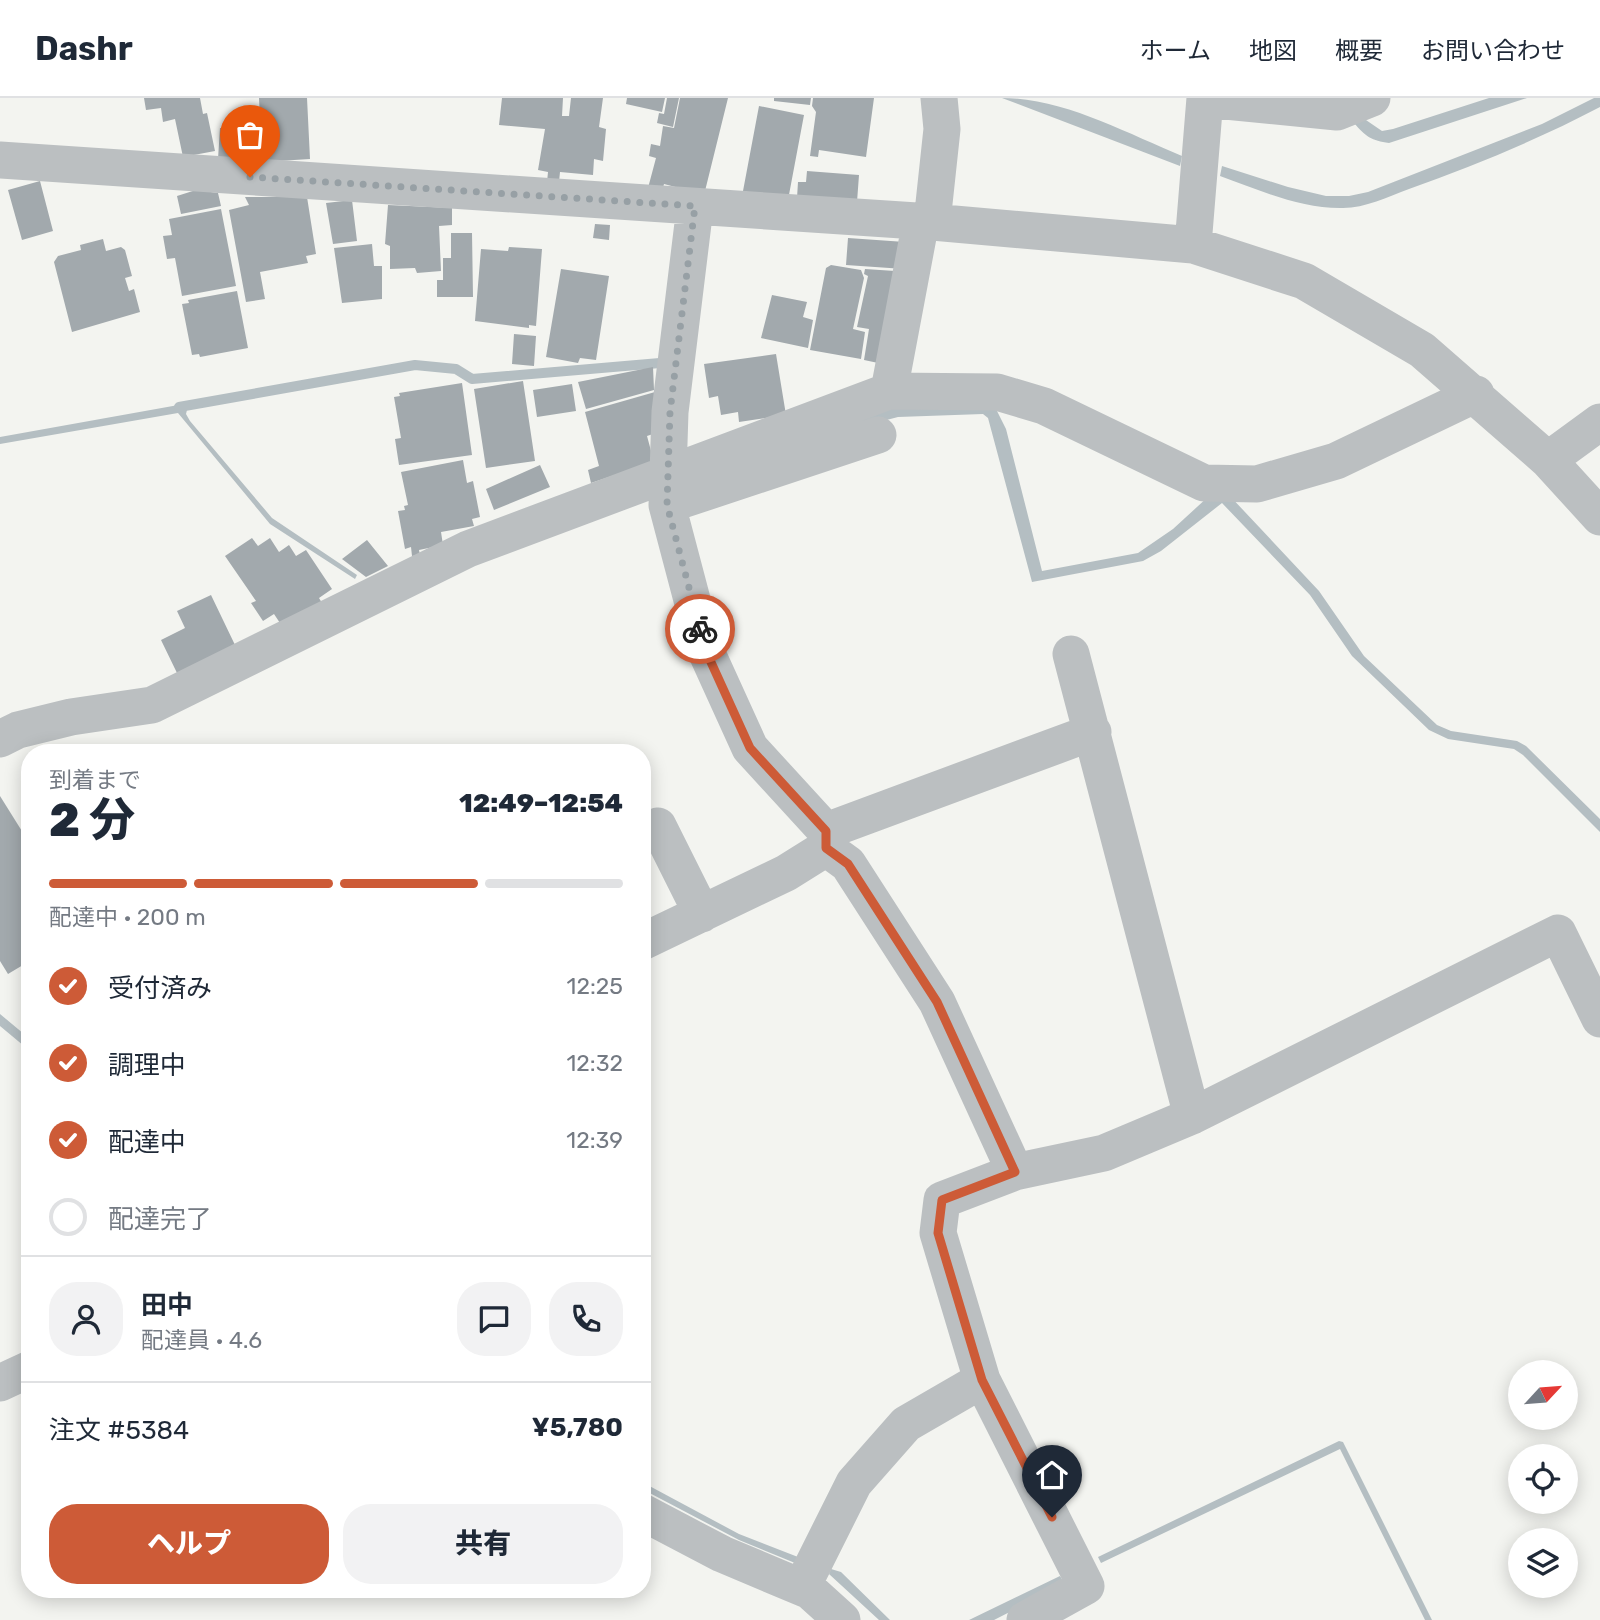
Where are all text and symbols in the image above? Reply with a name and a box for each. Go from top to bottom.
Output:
text: Dashr [35,29,133,68]
text: ホーム [1140,37,1211,65]
text: 地図 [1249,37,1297,65]
text: 概要 [1335,37,1383,65]
text: お問い合わせ [1421,37,1565,65]
pin [220,105,280,177]
icon: bag [231,116,269,154]
courier [665,594,735,664]
icon: bike [681,610,719,648]
text: 到着まで [49,766,141,794]
text: 12:49–12:54 [459,788,623,819]
text: 2 分 [49,793,135,848]
text: 配達中 · 200 m [49,903,206,931]
icon: check [49,967,87,1005]
text: 12:25 [567,972,623,1000]
text: 受付済み [108,973,212,1004]
icon: check [49,1044,87,1082]
text: 12:32 [566,1049,623,1077]
text: 調理中 [108,1050,186,1081]
icon: check [49,1121,87,1159]
text: 12:39 [566,1126,623,1154]
text: 配達中 [108,1127,186,1158]
text: 配達完了 [108,1204,212,1235]
button: person [49,1282,123,1356]
button: chat [457,1282,531,1356]
button: phone [549,1282,623,1356]
text: 田中 [141,1290,193,1321]
text: 配達員 · 4.6 [141,1326,262,1354]
north arrow [1508,1360,1578,1430]
map controls [1508,1360,1578,1598]
text: ¥5,780 [532,1412,623,1443]
text: 注文 #5384 [49,1415,189,1446]
button: locate [1508,1444,1578,1514]
pin [1022,1445,1082,1517]
icon: home [1033,1456,1071,1494]
button: ヘルプ [49,1504,329,1584]
button: 共有 [343,1504,623,1584]
button: layers [1508,1528,1578,1598]

